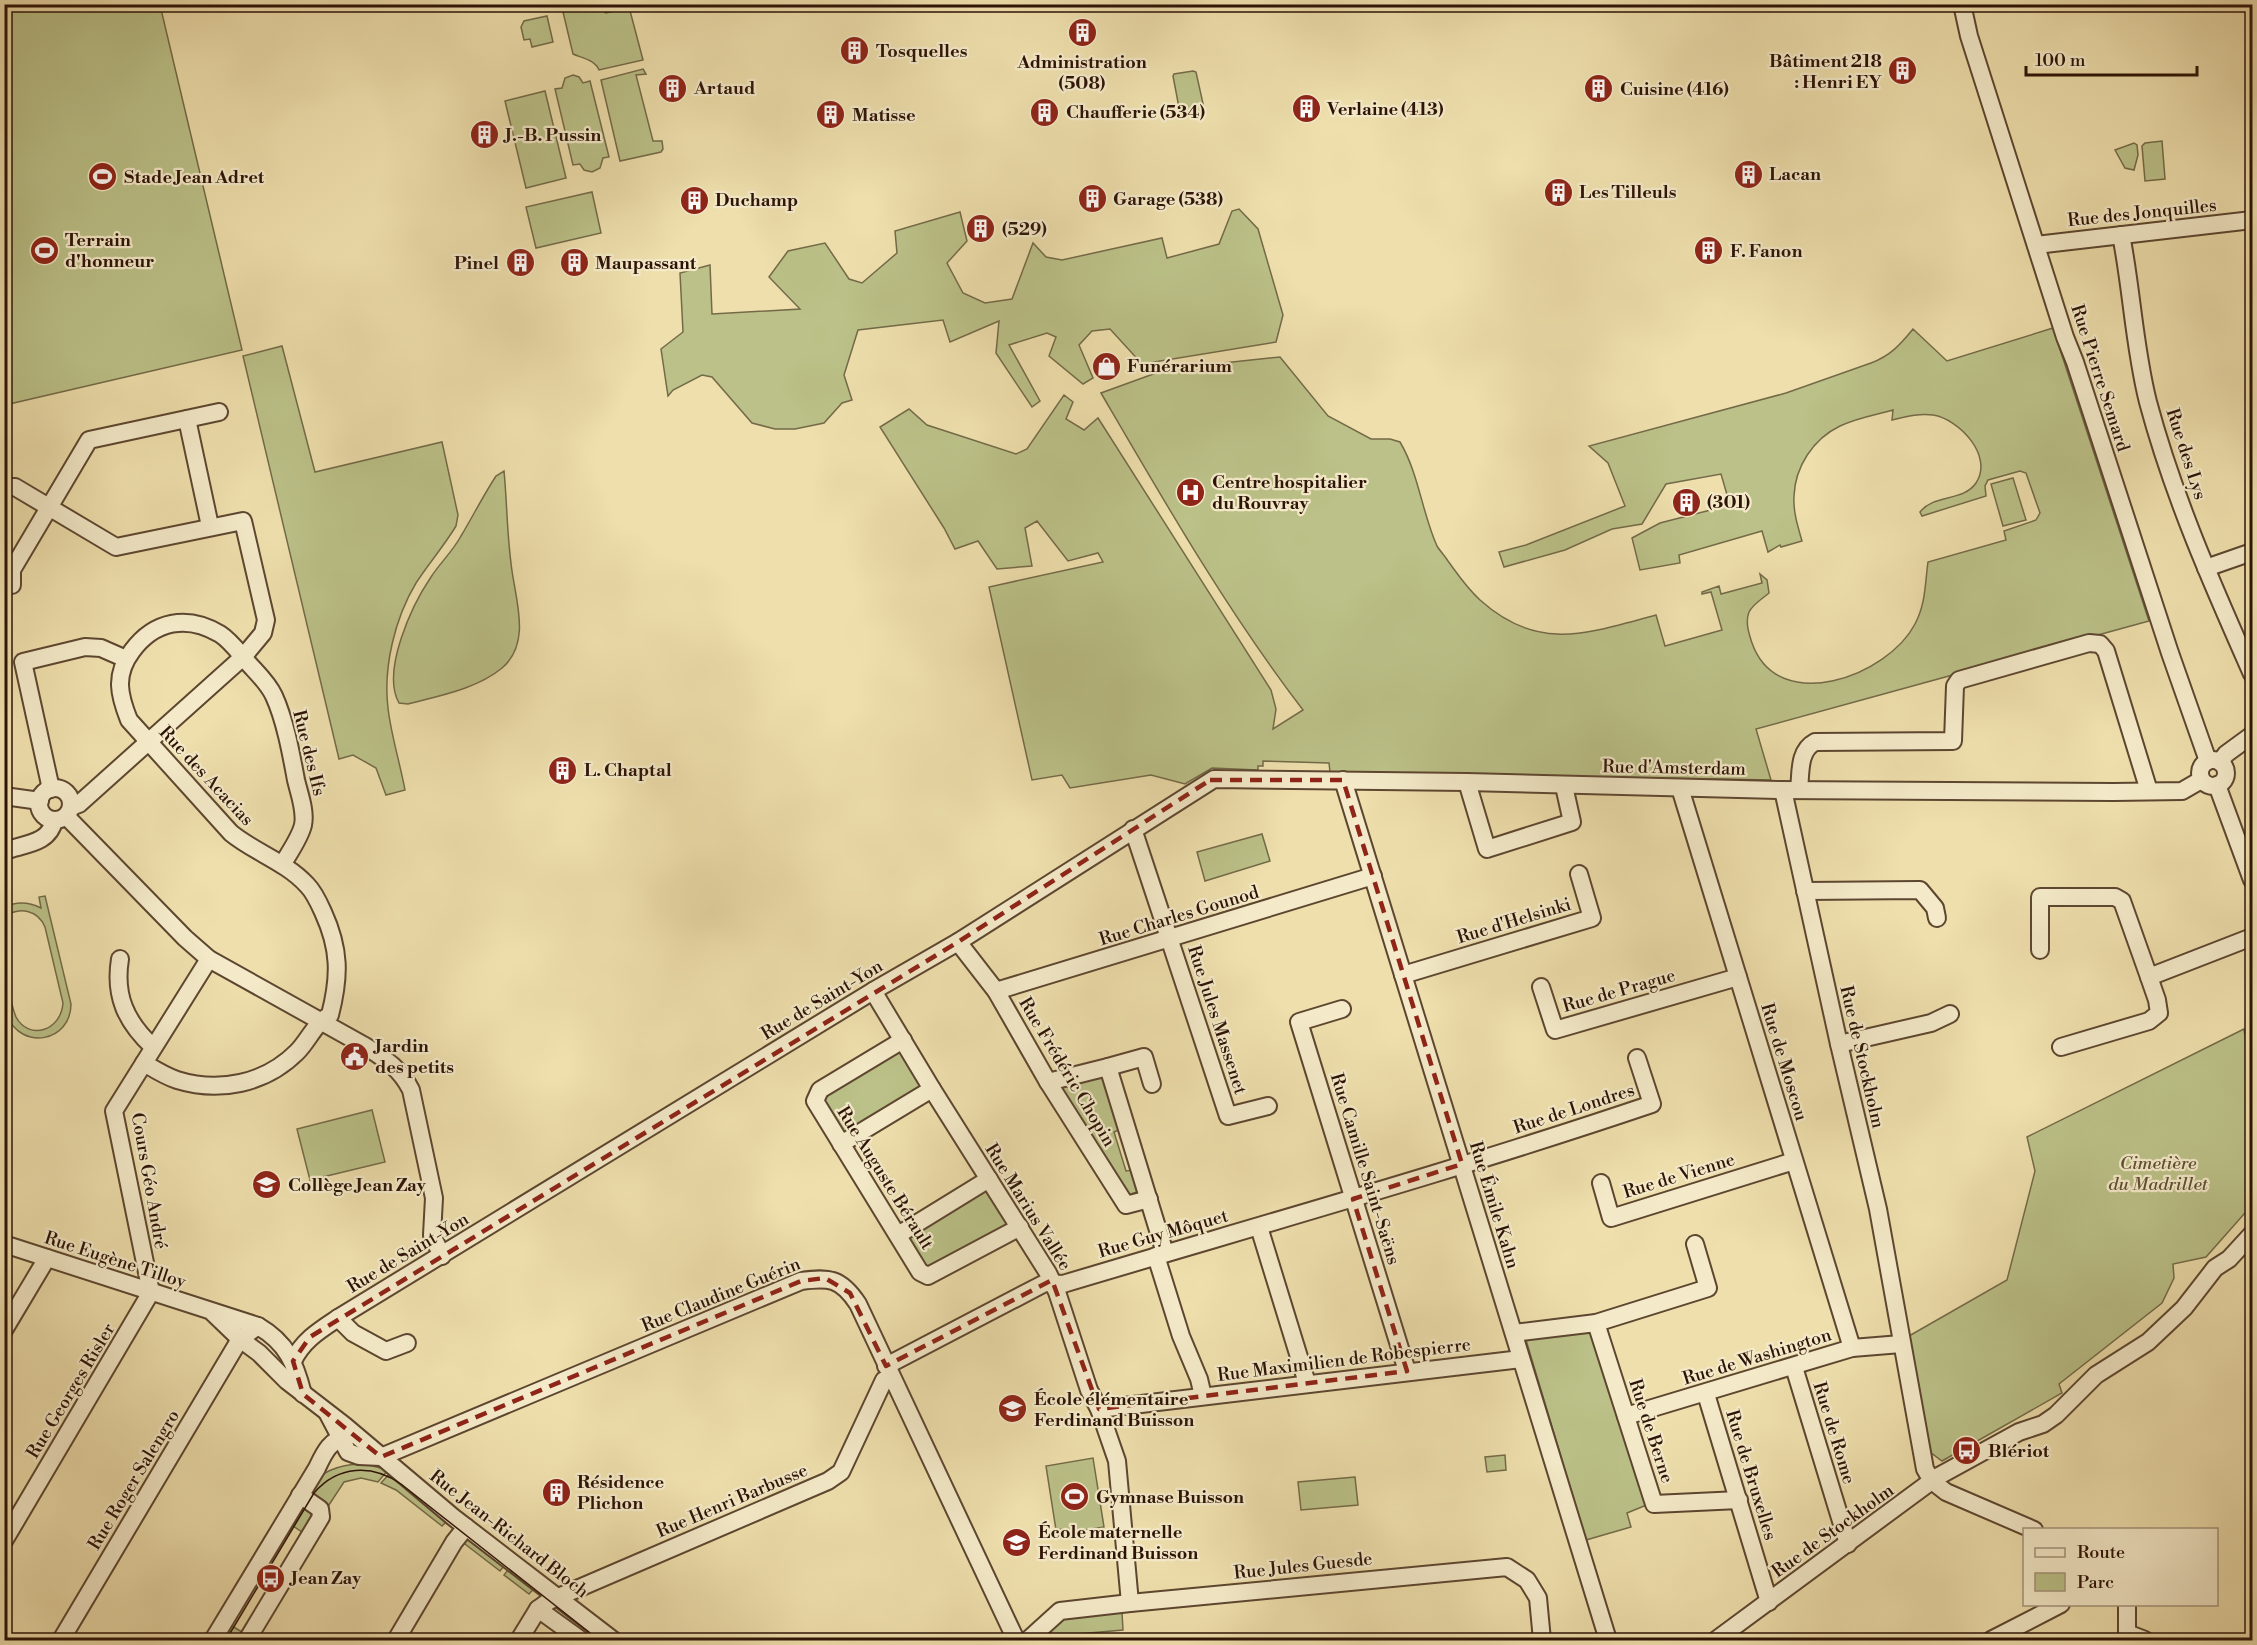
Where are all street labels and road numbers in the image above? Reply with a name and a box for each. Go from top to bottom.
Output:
street label: Rue des Jonquilles [2066,194,2218,232]
street label: Rue Pierre Semard [2065,301,2135,455]
street label: Rue des Lys [2160,405,2212,503]
street label: Rue des Ifs [287,708,331,798]
street label: Rue des Acacias [154,721,258,831]
street label: Rue d'Amsterdam [1602,755,1746,781]
street label: Rue Charles Gounod [1096,881,1262,951]
street label: Rue d'Helsinki [1454,893,1574,949]
street label: Rue Jules Massenet [1182,942,1252,1098]
street label: Rue de Saint-Yon [757,954,887,1045]
street label: Rue de Prague [1560,964,1678,1018]
street label: Rue de Stockholm [1834,983,1890,1131]
street label: Rue Frédéric Chopin [1013,993,1121,1151]
street label: Rue de Moscou [1755,1000,1813,1124]
street label: Rue Camille Saint-Saëns [1325,1070,1405,1268]
street label: Rue de Londres [1510,1079,1638,1139]
street label: Rue Auguste Bérault [831,1102,939,1255]
street label: Cours Géo André [126,1111,172,1251]
street label: Rue Émile Kahn [1464,1138,1524,1272]
street label: Rue Marius Vallée [980,1139,1076,1275]
street label: Rue de Vienne [1620,1148,1738,1204]
street label: Rue Guy Môquet [1095,1204,1231,1264]
street label: Rue de Saint-Yon [343,1207,473,1298]
street label: Rue Eugène Tilloy [41,1226,189,1294]
street label: Rue Claudine Guérin [638,1252,804,1337]
street label: Rue Georges Risler [22,1319,121,1463]
street label: Rue de Washington [1680,1323,1834,1391]
street label: Rue Maximilien de Robespierre [1216,1333,1472,1387]
street label: Rue de Berne [1623,1376,1679,1486]
street label: Rue de Rome [1808,1379,1860,1487]
street label: Rue Roger Salengro [83,1406,185,1554]
street label: Rue de Bruxelles [1720,1407,1782,1543]
street label: Rue Henri Barbusse [653,1459,811,1543]
street label: Rue Jean-Richard Bloch [425,1465,593,1603]
street label: Rue de Stockholm [1767,1479,1899,1583]
street label: Rue Jules Guesde [1233,1547,1373,1585]

